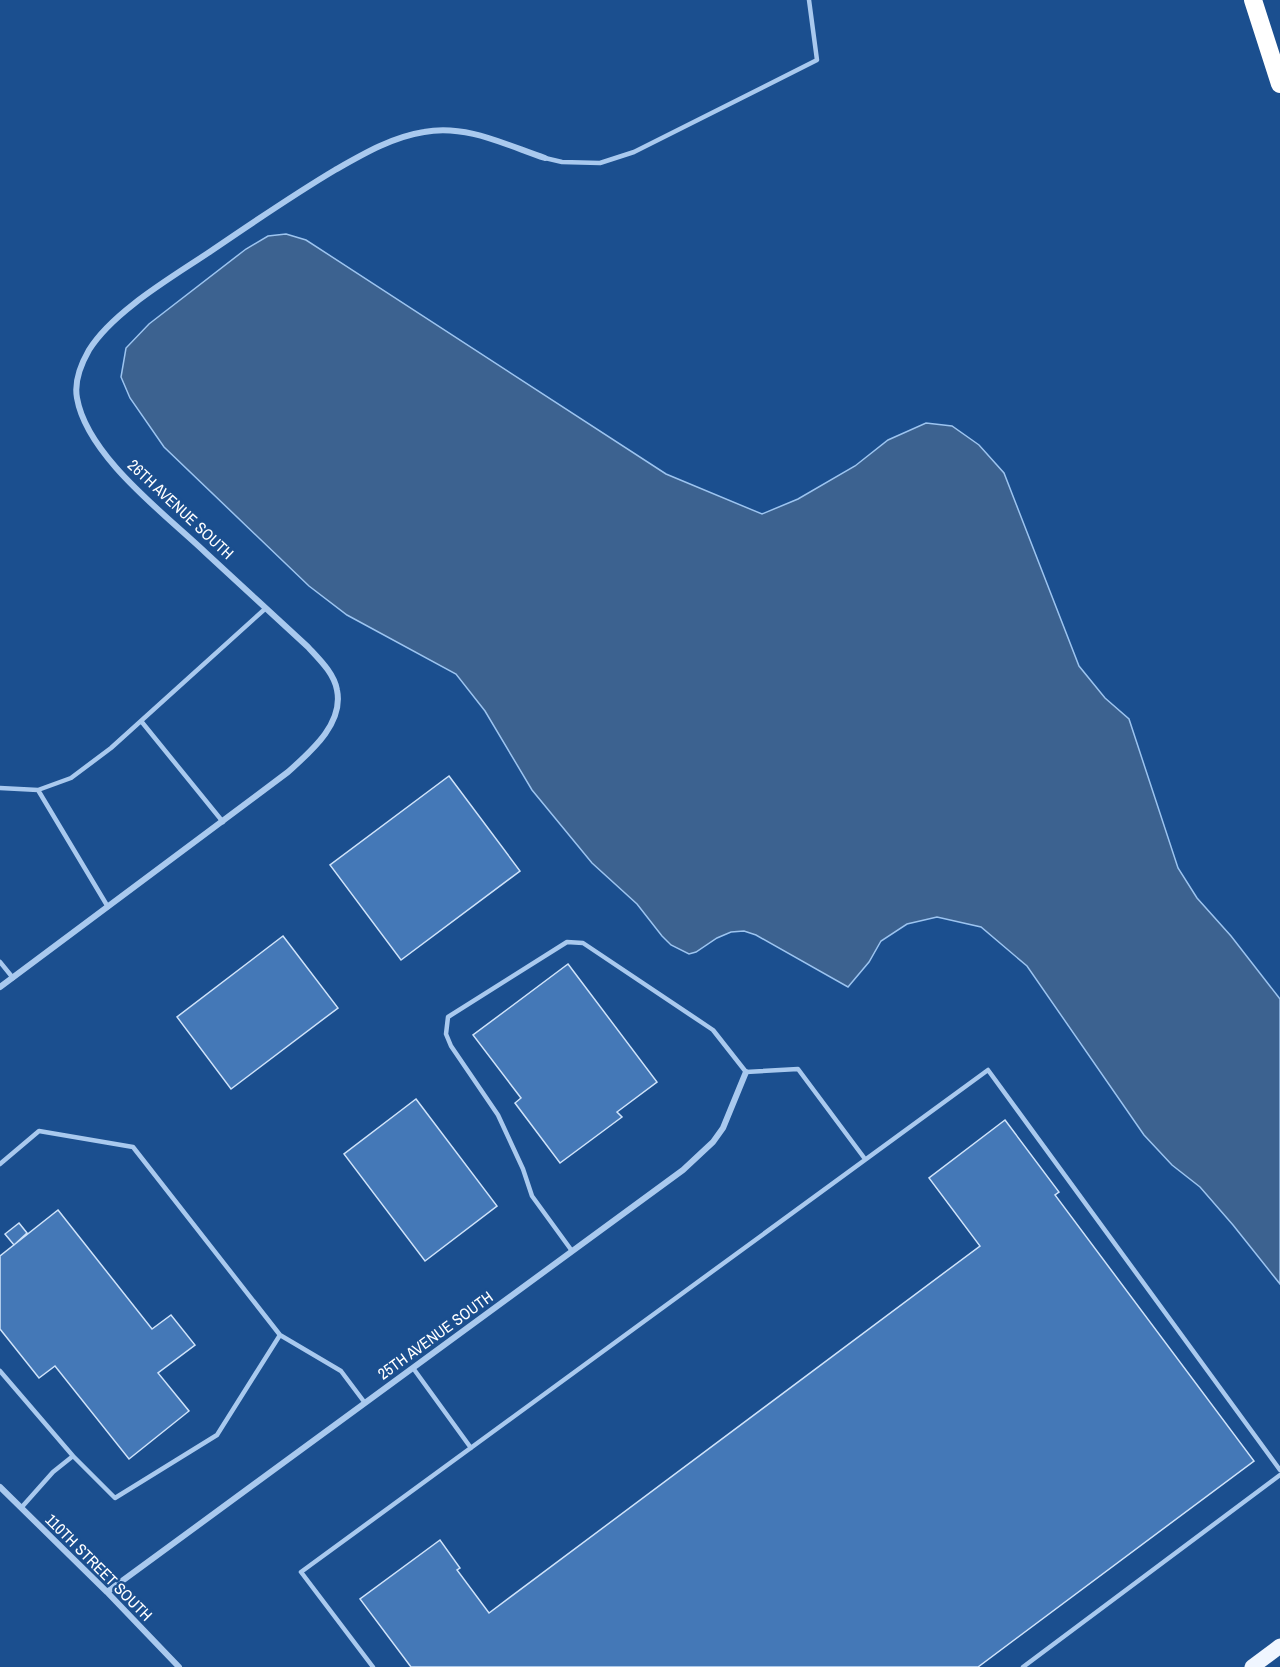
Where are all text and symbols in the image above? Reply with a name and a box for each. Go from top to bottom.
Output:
street label: 26TH AVENUE SOUTH [123,454,239,564]
street label: 25TH AVENUE SOUTH [373,1286,497,1384]
street label: 110TH STREET SOUTH [41,1509,157,1625]

